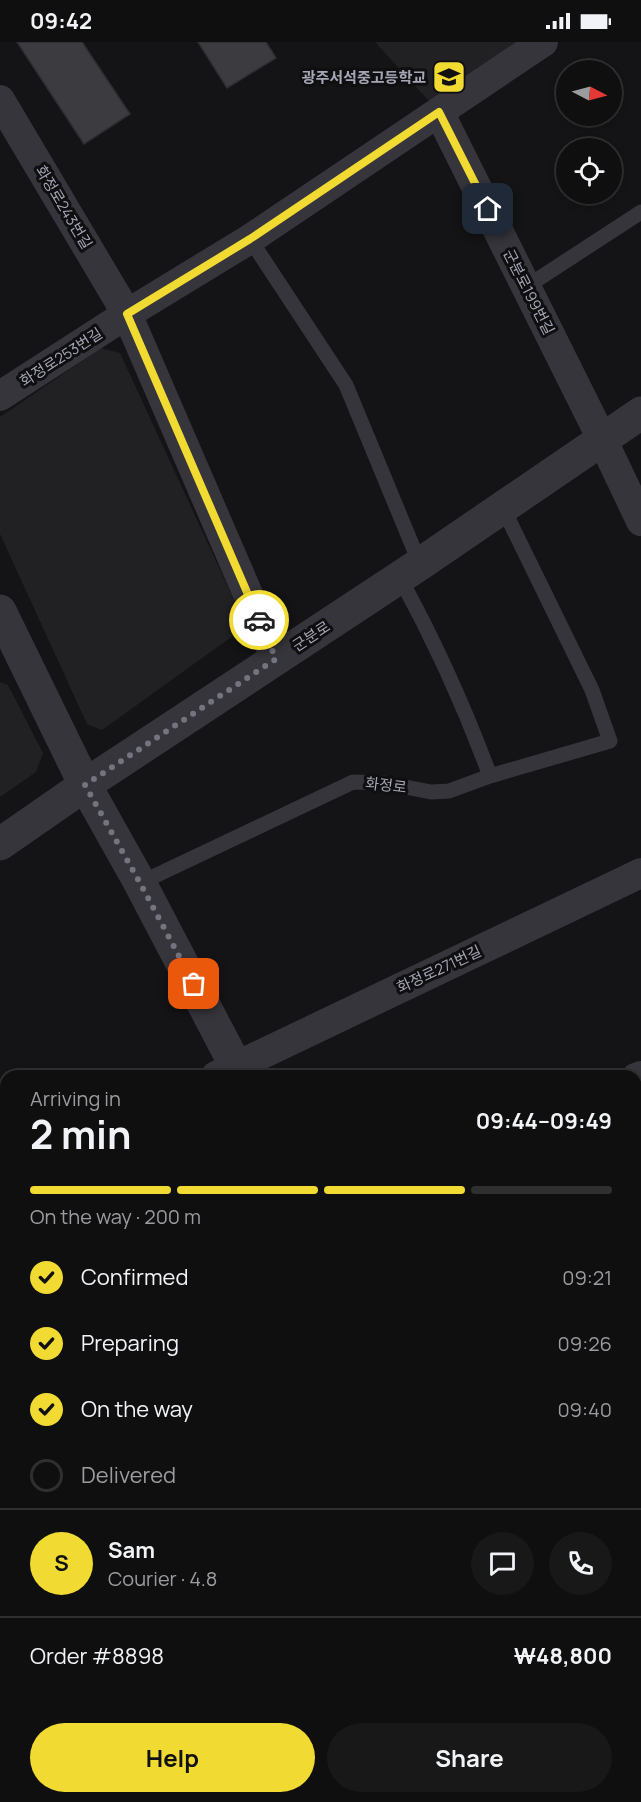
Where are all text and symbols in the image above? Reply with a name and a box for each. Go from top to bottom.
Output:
text: 09:42 [30,6,92,36]
school or university icon: 광주서석중고등학교 [431,59,467,95]
north arrow [556,60,622,126]
map controls [556,60,622,204]
place label: 광주서석중고등학교 [302,67,426,88]
button: locate [556,138,622,204]
street label: 화정로243번길 [31,161,97,253]
pin [462,183,513,234]
icon: home [471,192,504,225]
street label: 군분로199번길 [498,246,560,338]
street label: 화정로253번길 [16,322,106,392]
courier [229,590,289,650]
icon: car [243,604,276,637]
street label: 군분로 [288,616,334,656]
street label: 화정로 [364,772,408,798]
street label: 화정로271번길 [393,940,485,998]
pin [168,958,219,1009]
icon: bag [177,967,210,1000]
text: Arriving in [30,1085,121,1112]
text: 09:44–09:49 [476,1106,612,1136]
text: 2 min [30,1107,131,1161]
text: On the way · 200 m [30,1203,201,1230]
icon: check [30,1261,63,1294]
text: Confirmed [81,1262,189,1292]
text: 09:21 [562,1264,612,1291]
icon: check [30,1327,63,1360]
text: Preparing [81,1328,179,1358]
text: 09:26 [558,1330,612,1357]
icon: check [30,1393,63,1426]
text: On the way [81,1394,193,1424]
text: 09:40 [557,1396,612,1423]
text: Delivered [81,1460,176,1490]
button: chat [471,1532,534,1595]
button: phone [549,1532,612,1595]
text: Sam [108,1535,155,1565]
text: S [54,1548,69,1578]
text: Courier · 4.8 [108,1565,217,1592]
text: Order #8898 [30,1641,164,1671]
text: ₩48,800 [514,1641,612,1671]
button: Help [30,1723,315,1792]
button: Share [327,1723,612,1792]

